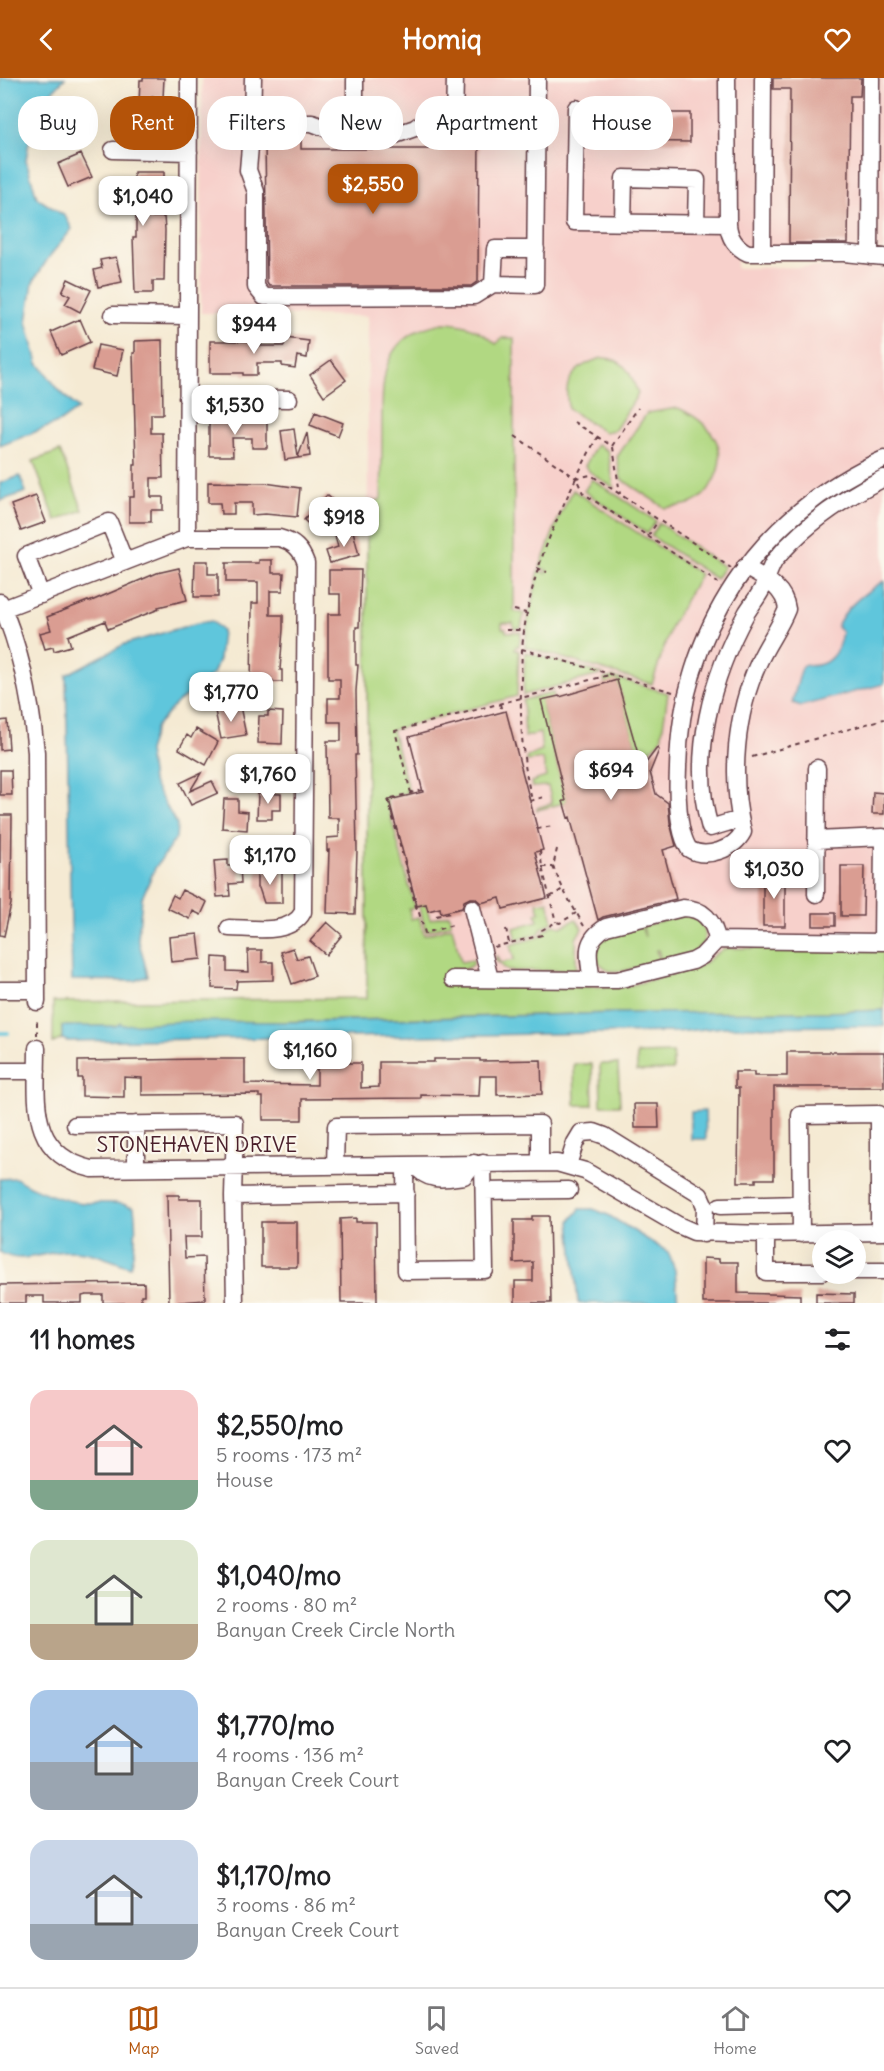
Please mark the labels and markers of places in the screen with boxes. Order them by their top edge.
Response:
pin: $2,550 [324,164,422,215]
pin: $1,040 [94,176,192,227]
pin: $944 [218,304,290,355]
pin: $1,530 [186,385,284,436]
pin: $918 [308,497,380,548]
pin: $1,770 [182,672,280,723]
pin: $694 [575,750,647,801]
pin: $1,760 [219,754,317,805]
pin: $1,170 [221,835,319,886]
pin: $1,030 [725,849,823,900]
pin: $1,160 [261,1030,359,1081]

